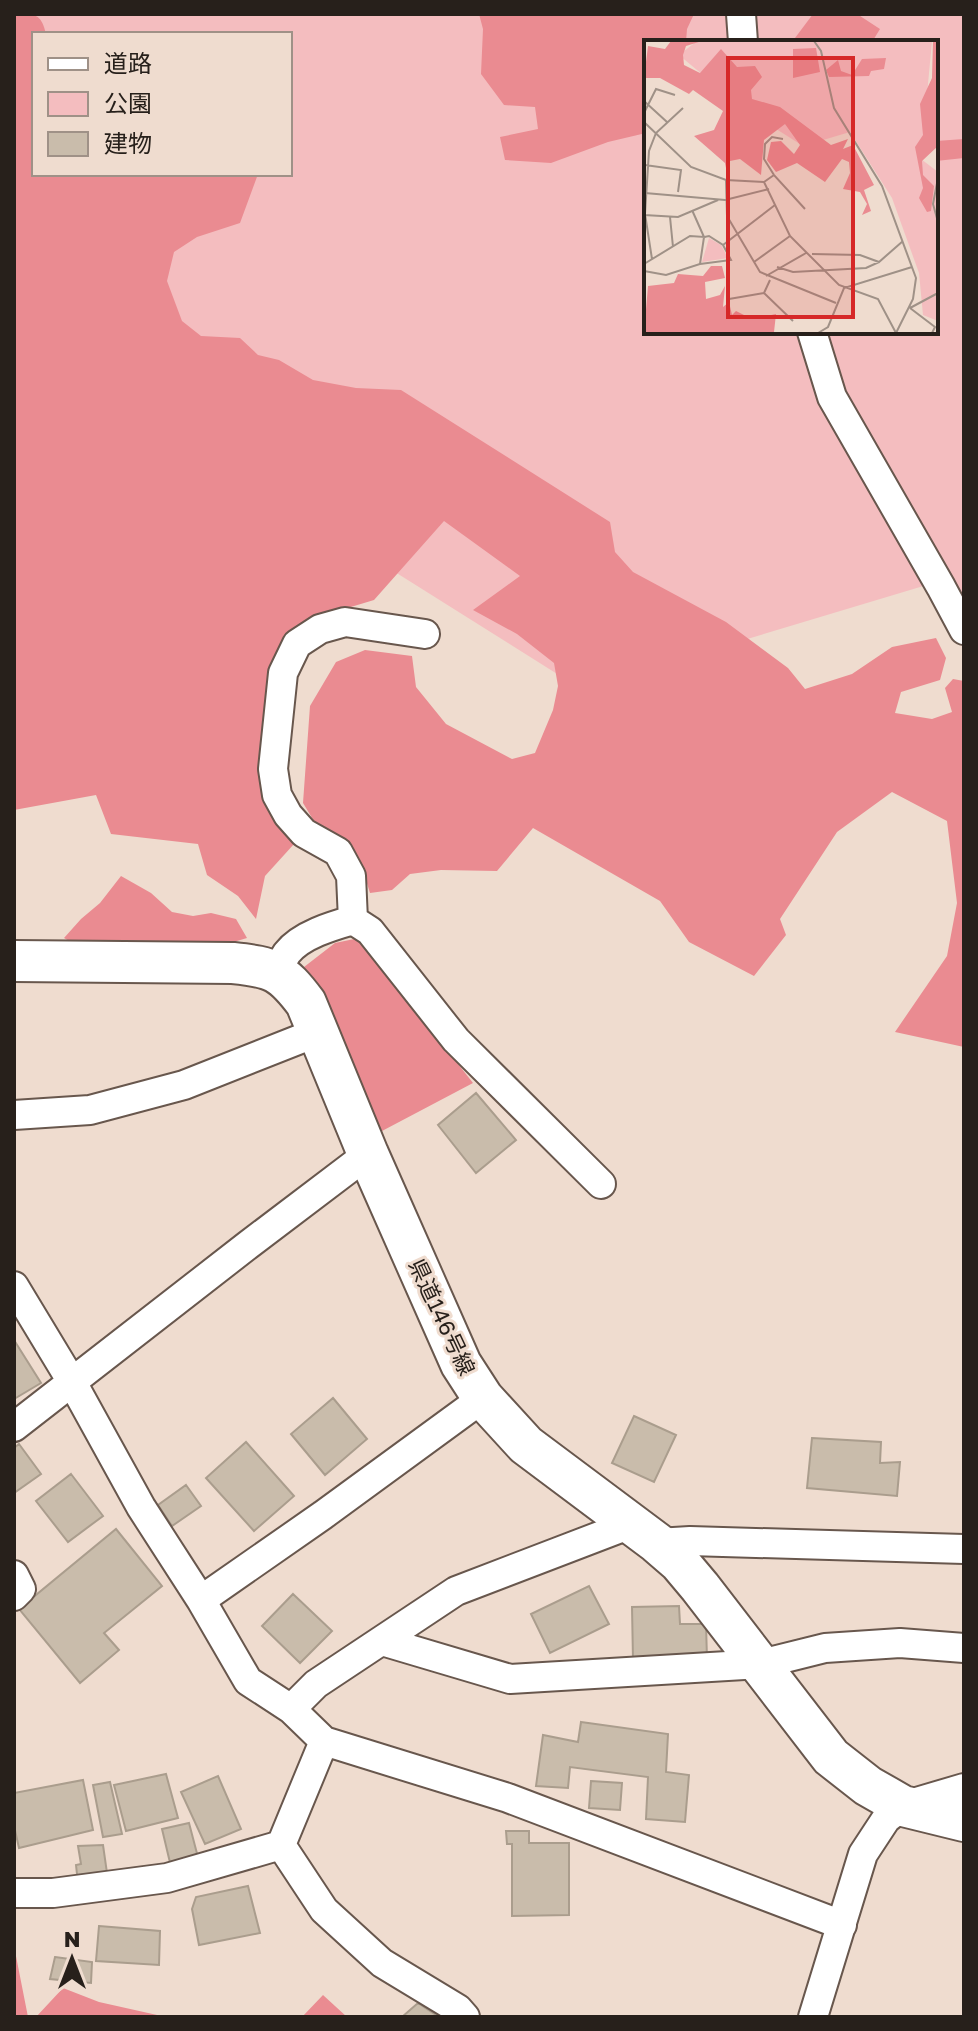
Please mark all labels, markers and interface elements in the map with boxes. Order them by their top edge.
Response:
legend [32,32,292,176]
inset map [644,40,938,334]
text: 道路 [104,48,152,77]
text: 公園 [104,88,152,117]
text: 建物 [104,128,152,157]
street label: 県道146号線 [404,1254,481,1379]
north arrow [32,1919,112,1999]
text: N [64,1925,80,1952]

